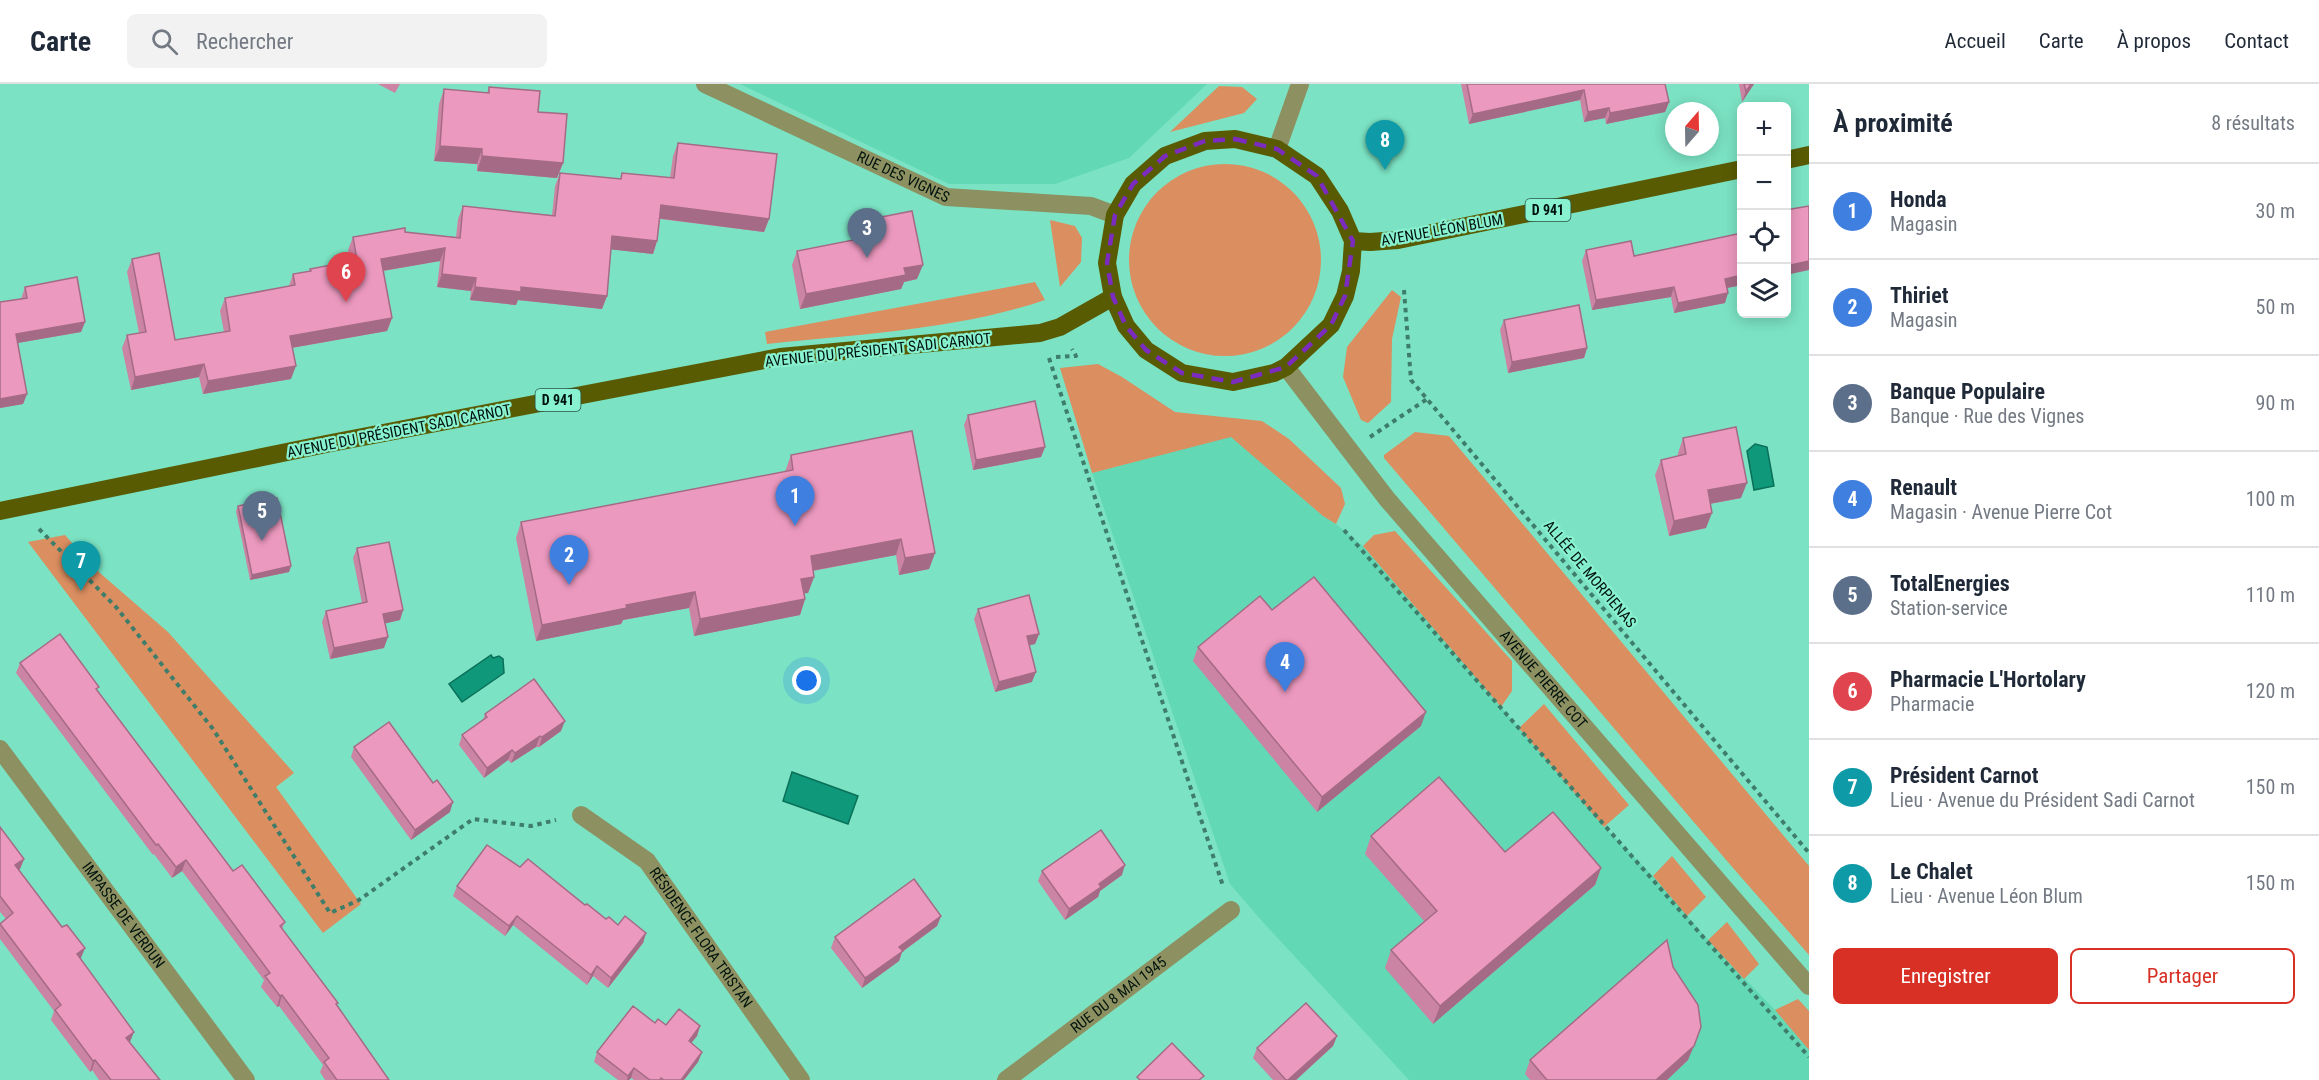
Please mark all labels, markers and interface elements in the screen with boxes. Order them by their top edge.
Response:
search box [127,14,547,68]
text: Carte [30,25,91,58]
icon: search [148,25,181,58]
text: Rechercher [196,29,293,54]
text: Accueil [1945,29,2006,53]
text: Carte [2039,29,2084,53]
text: À propos [2117,29,2191,53]
text: Contact [2224,29,2289,53]
north arrow [1665,102,1719,156]
map controls [1737,102,1791,318]
button: + [1737,102,1791,156]
text: À proximité [1833,108,1953,138]
text: 8 résultats [2211,111,2295,135]
pin: 8 [1366,120,1404,170]
street label: RUE DES VIGNES [854,148,953,206]
button: − [1737,156,1791,210]
text: Honda [1890,187,1947,212]
road number: D 941 [1526,199,1570,221]
text: 1 [1847,199,1858,223]
text: 30 m [2256,199,2295,223]
pin: 3 [848,208,886,258]
street label: AVENUE LÉON BLUM [1380,210,1504,250]
button: locate [1737,210,1791,264]
text: Magasin [1890,212,1958,236]
pin: 6 [326,252,366,302]
button: layers [1737,264,1791,318]
text: Thiriet [1890,283,1948,308]
text: 2 [1847,295,1858,319]
text: 50 m [2256,295,2295,319]
text: Magasin [1890,308,1958,332]
street label: AVENUE DU PRÉSIDENT SADI CARNOT [764,329,992,371]
text: Banque Populaire [1890,379,2045,404]
road number: D 941 [536,389,580,411]
text: 3 [1847,391,1858,415]
text: 90 m [2256,391,2295,415]
street label: AVENUE DU PRÉSIDENT SADI CARNOT [286,400,513,462]
text: Banque · Rue des Vignes [1890,404,2084,428]
text: Renault [1890,475,1957,500]
pin: 1 [776,476,814,526]
text: 4 [1847,487,1858,511]
text: 100 m [2246,487,2295,511]
pin: 5 [242,492,282,541]
text: Magasin · Avenue Pierre Cot [1890,500,2112,524]
street label: ALLÉE DE MORPIENAS [1540,517,1640,631]
pin: 2 [550,536,588,585]
pin: 7 [62,542,100,591]
text: TotalEnergies [1890,571,2010,596]
text: 5 [1847,583,1858,607]
text: 110 m [2246,583,2295,607]
text: Station-service [1890,596,2008,620]
street label: AVENUE PIERRE COT [1496,627,1591,732]
pin: 4 [1266,642,1304,692]
your location [792,666,821,695]
text: Pharmacie L'Hortolary [1890,667,2086,692]
text: 6 [1847,679,1858,703]
text: 120 m [2246,679,2295,703]
text: Pharmacie [1890,692,1974,716]
text: Président Carnot [1890,763,2038,788]
text: 7 [1847,775,1858,799]
text: 150 m [2246,775,2295,799]
text: Lieu · Avenue du Président Sadi Carnot [1890,788,2195,812]
street label: IMPASSE DE VERDUN [78,859,169,972]
text: Le Chalet [1890,859,1973,884]
street label: RÉSIDENCE FLORA TRISTAN [645,864,756,1011]
text: 8 [1847,871,1858,895]
text: 150 m [2246,871,2295,895]
text: Lieu · Avenue Léon Blum [1890,884,2083,908]
button: Enregistrer [1833,948,2058,1004]
button: Partager [2070,948,2295,1004]
street label: RUE DU 8 MAI 1945 [1067,953,1170,1037]

